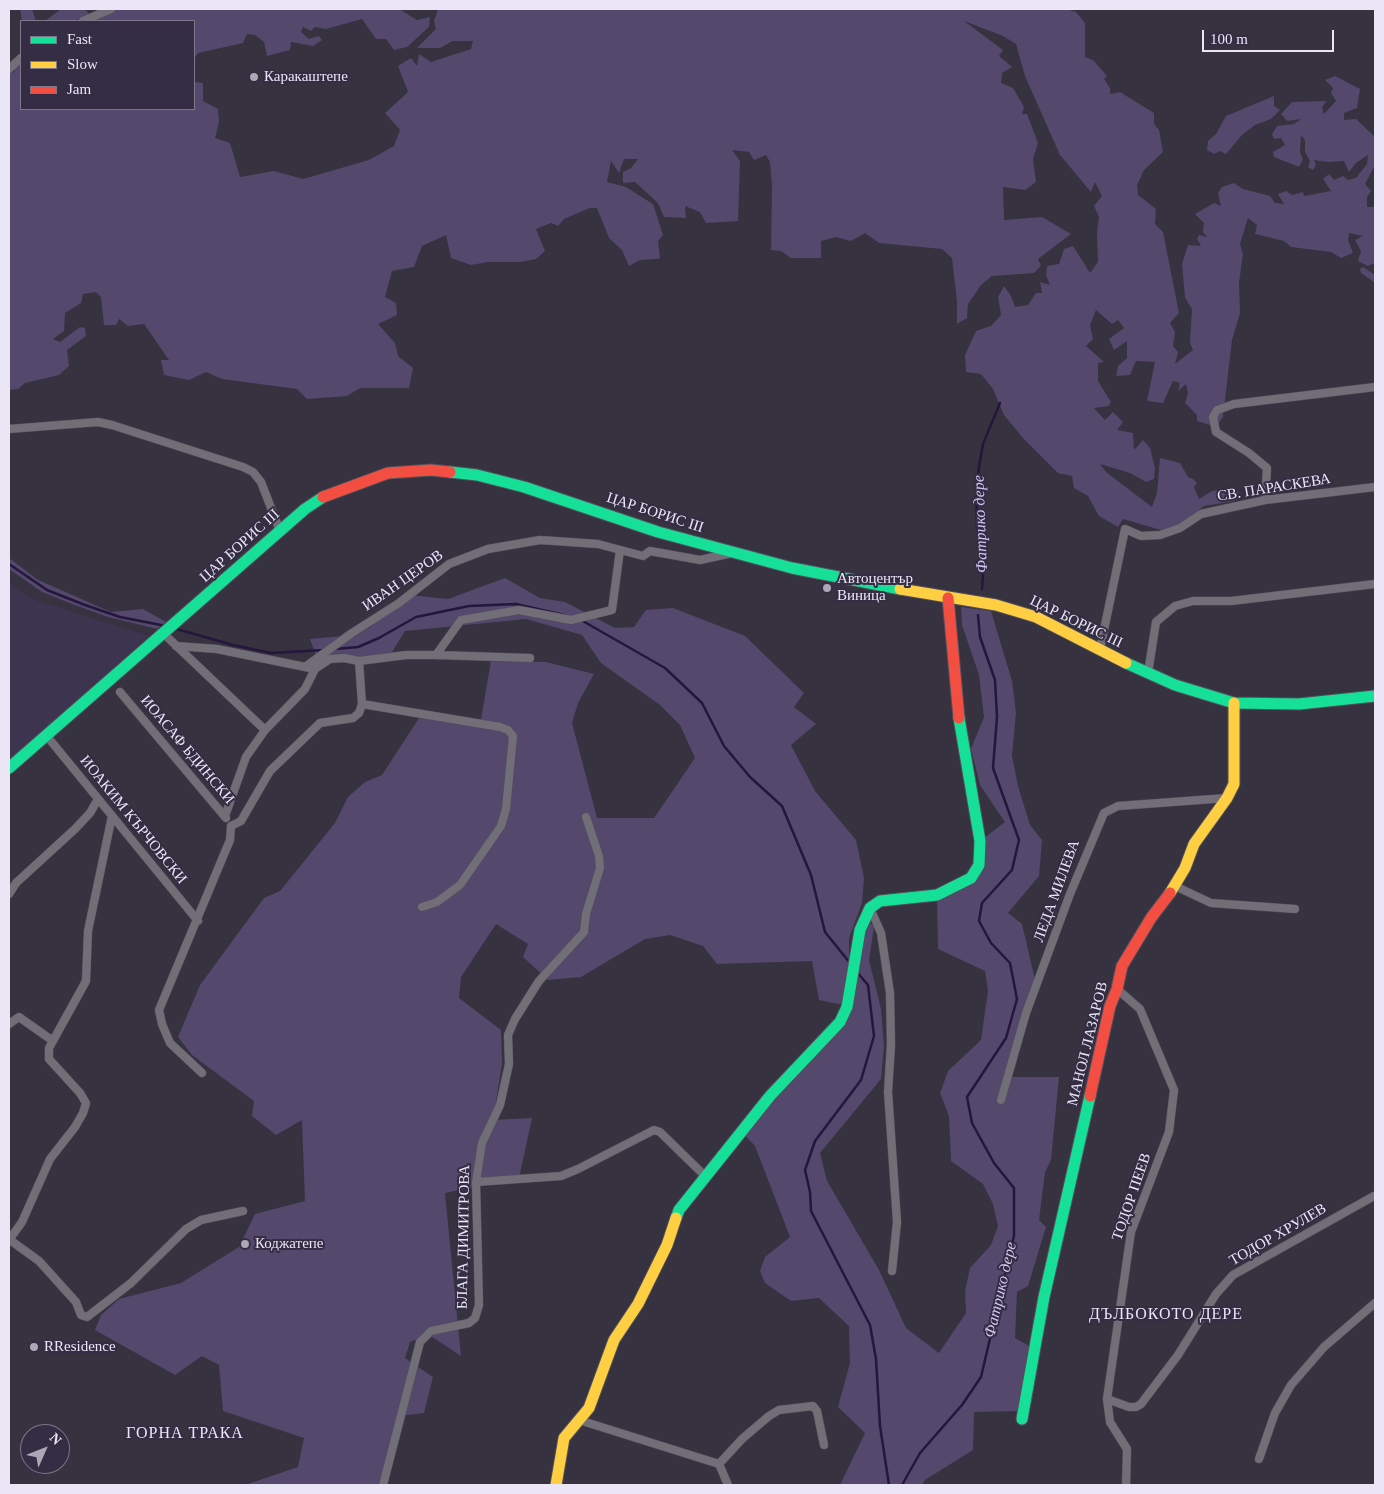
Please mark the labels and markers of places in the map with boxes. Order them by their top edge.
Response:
place label: Каракаштепе [264,68,348,86]
marker: Каракаштепе [248,71,260,83]
place label: Автоцентър Виница [837,570,913,605]
marker: Автоцентър Виница [821,582,833,594]
place label: Коджатепе [255,1235,323,1253]
marker: Коджатепе [239,1238,251,1250]
place label: RResidence [44,1338,116,1356]
marker: RResidence [28,1341,40,1353]

